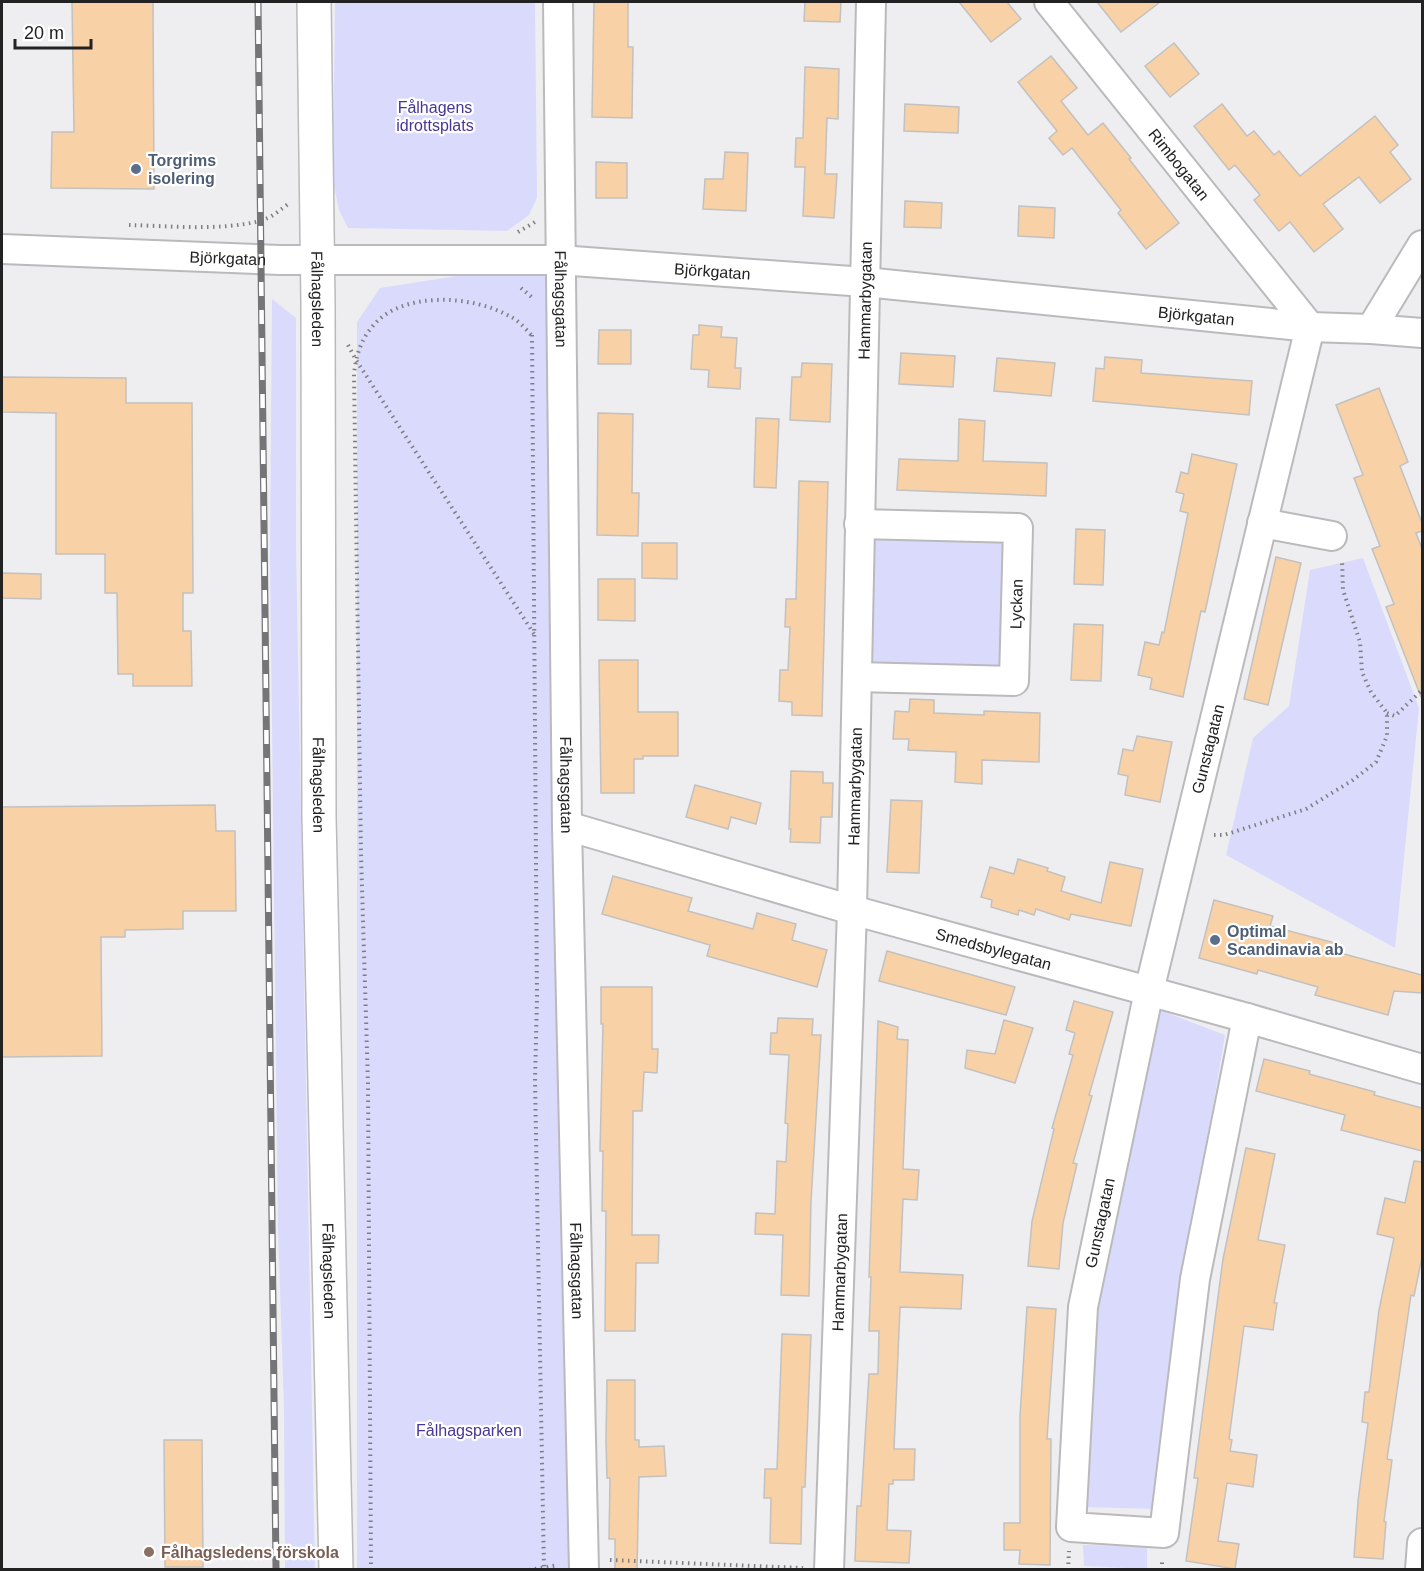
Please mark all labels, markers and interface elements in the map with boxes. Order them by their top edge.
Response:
scale bar [15,12,92,50]
text: 20 m [24,23,64,43]
park label: Fålhagens idrottsplats [396,99,474,134]
street label: Rimbogatan [1146,125,1213,203]
place label: Torgrims isolering [148,152,216,187]
marker: Torgrims isolering [129,162,143,176]
street label: Hammarbygatan [855,241,874,360]
street label: Björkgatan [189,248,266,268]
street label: Fålhagsgatan [552,250,570,348]
street label: Fålhagsleden [309,251,327,347]
street label: Björkgatan [674,260,751,282]
street label: Björkgatan [1157,303,1235,328]
street label: Lyckan [1007,579,1025,629]
street label: Gunstagatan [1189,702,1227,796]
street label: Hammarbygatan [845,727,864,846]
street label: Fålhagsgatan [558,736,576,834]
street label: Fålhagsleden [310,737,328,833]
place label: Optimal Scandinavia ab [1227,923,1344,958]
street label: Smedsbylegatan [934,925,1053,973]
marker: Optimal Scandinavia ab [1208,933,1222,947]
street label: Gunstagatan [1082,1176,1118,1270]
street label: Hammarbygatan [829,1213,850,1332]
street label: Fålhagsgatan [568,1222,587,1320]
street label: Fålhagsleden [320,1223,339,1319]
park label: Fålhagsparken [416,1422,522,1439]
place label: Fålhagsledens förskola [161,1544,339,1561]
marker: Fålhagsledens förskola [142,1545,156,1559]

